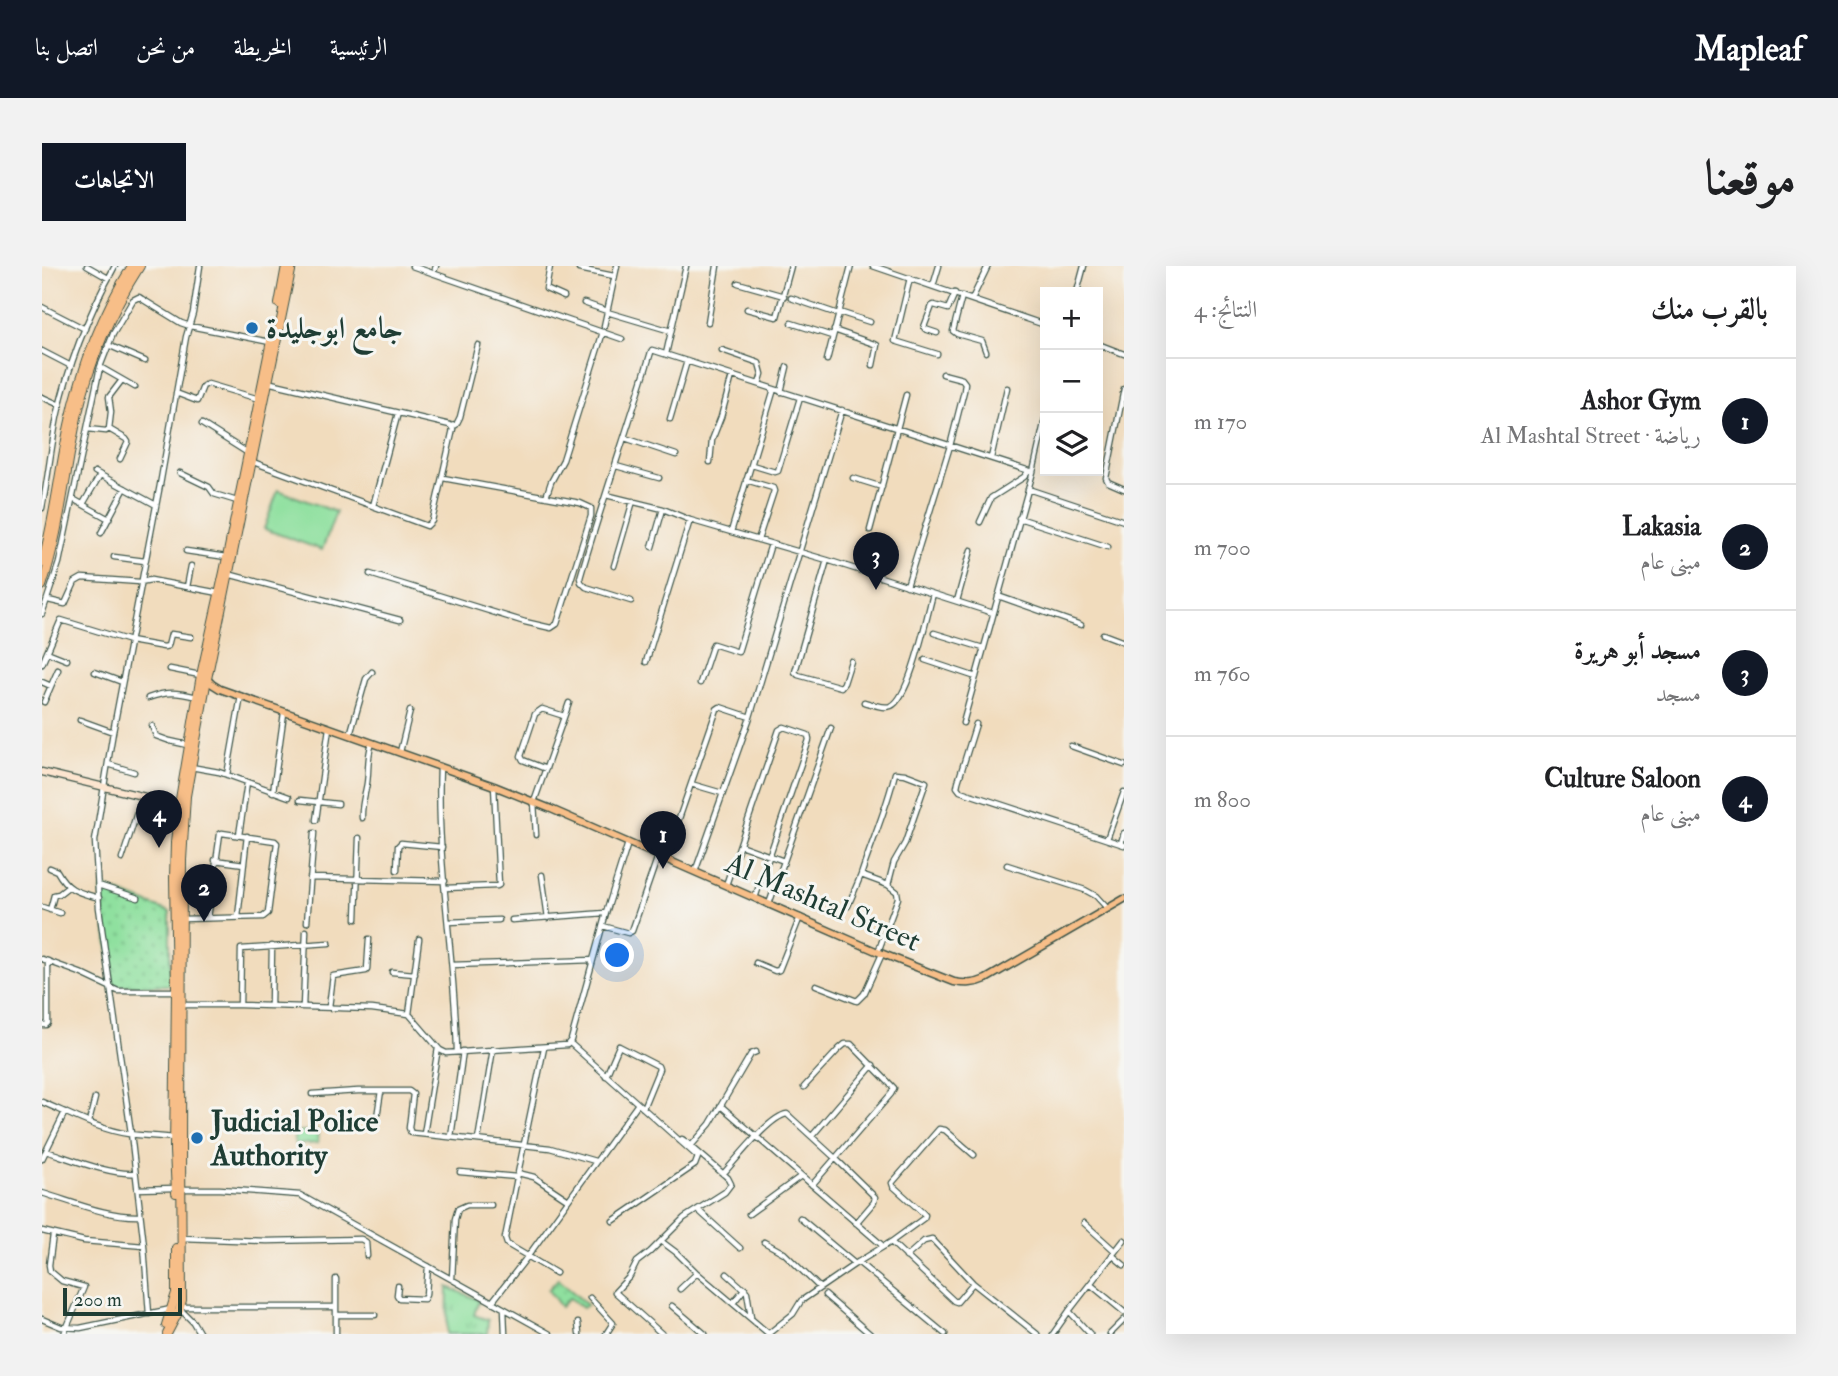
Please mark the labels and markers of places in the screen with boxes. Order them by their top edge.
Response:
place label: جامع ابوجليدة [266,310,403,355]
marker: جامع ابوجليدة [244,320,260,336]
pin: 3 [853,532,899,590]
pin: 4 [136,790,182,848]
pin: 1 [640,811,686,869]
pin: 2 [181,864,227,922]
place label: Judicial Police Authority [209,1103,379,1174]
marker: Judicial Police Authority [189,1130,205,1146]

